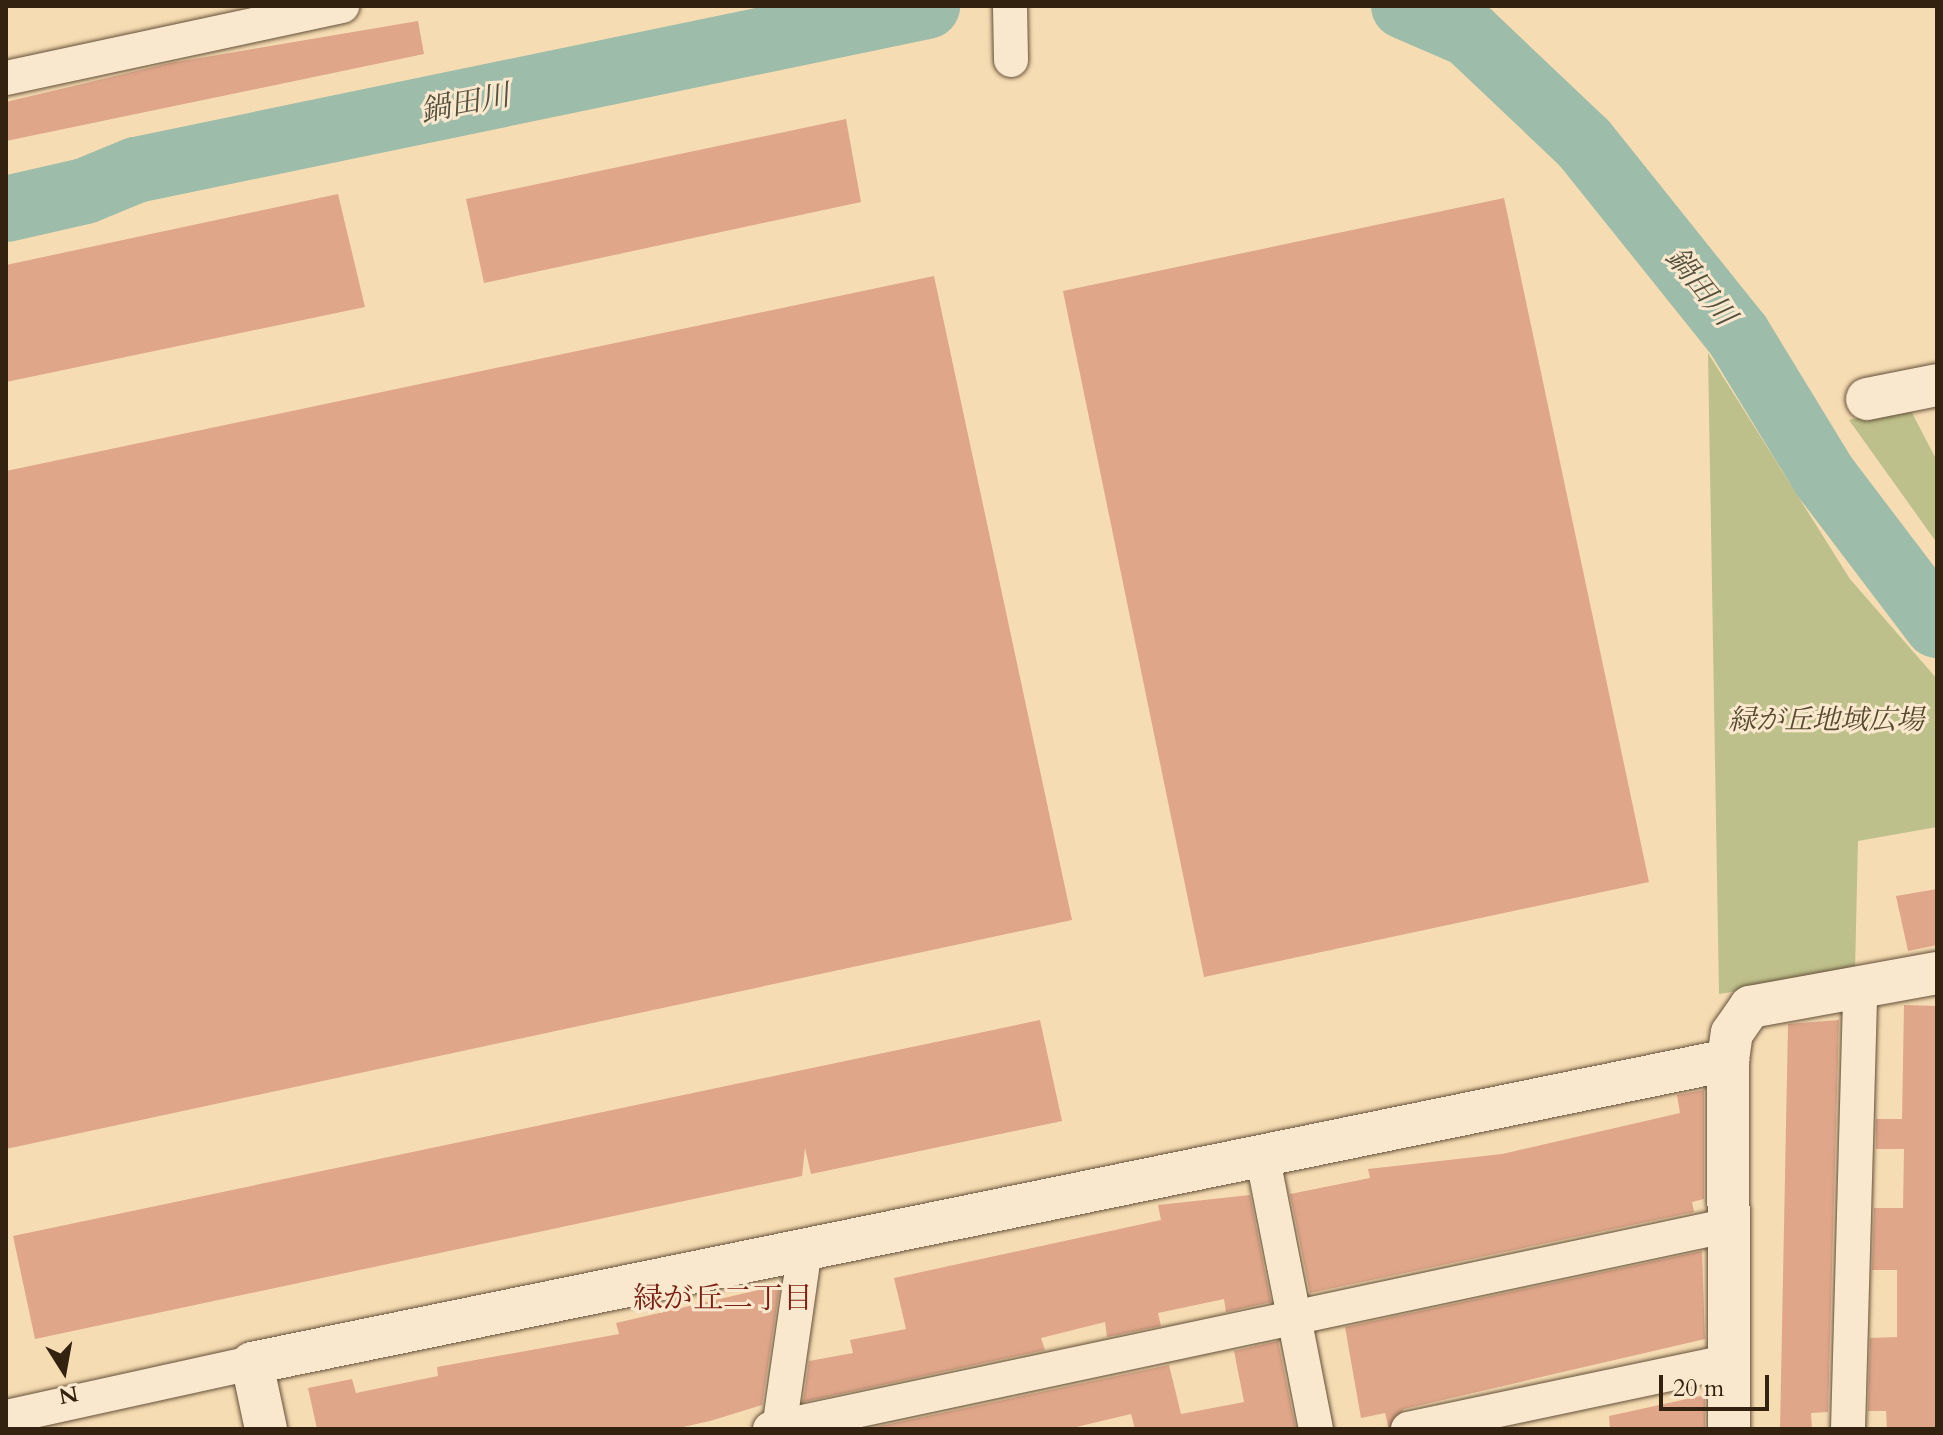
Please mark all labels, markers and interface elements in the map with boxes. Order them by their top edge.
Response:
water label: 鍋田川 [417,78,513,130]
water label: 鍋田川 [1658,241,1742,333]
park label: 緑が丘地域広場 [1728,703,1924,737]
district label: 緑が丘二丁目 [633,1281,813,1317]
north arrow [24,1331,104,1411]
scale bar [1663,1359,1773,1409]
text: 20 m [1673,1372,1724,1405]
text: N [56,1378,81,1411]

